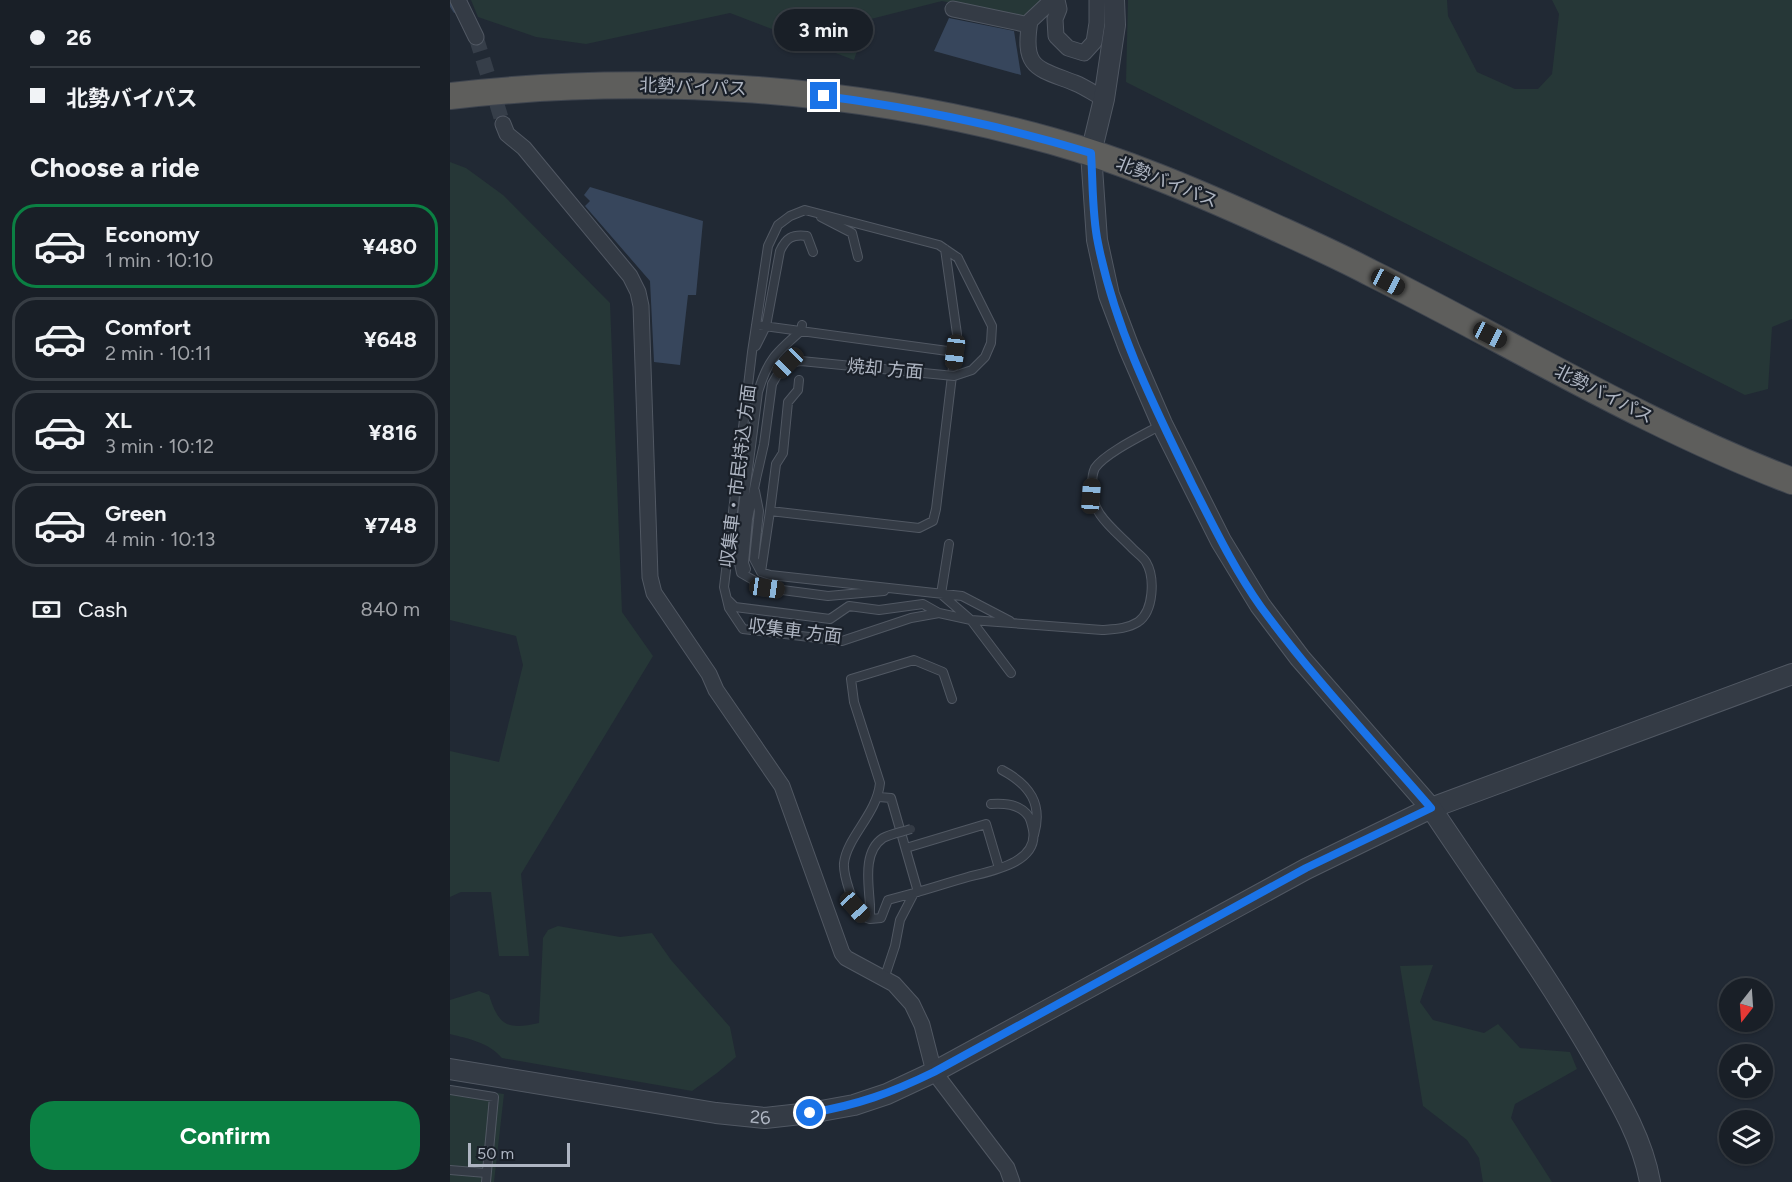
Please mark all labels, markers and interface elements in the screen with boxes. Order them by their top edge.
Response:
callout: 3 min [774,9,874,51]
text: 3 min [799,18,848,42]
text: 26 [66,24,92,51]
street label: 北勢バイパス [639,74,747,100]
route end [810,82,837,109]
text: 北勢バイパス [66,85,198,112]
text: Choose a ride [30,151,199,184]
street label: 北勢バイパス [1113,152,1221,212]
icon: car [33,219,87,273]
text: Economy [105,221,200,248]
text: ¥480 [362,233,417,260]
text: 1 min · 10:10 [105,248,213,272]
car [1368,266,1408,298]
icon: car [33,312,87,366]
text: Comfort [105,314,191,341]
car [1470,319,1510,351]
text: ¥648 [364,326,417,353]
car [944,333,966,371]
text: 2 min · 10:11 [105,341,212,365]
car [769,344,807,382]
street label: 焼却 方面 [846,355,924,383]
street label: 北勢バイパス [1551,360,1657,428]
street label: 収集車・市民持込 方面 [716,383,760,569]
icon: car [33,405,87,459]
text: XL [105,407,132,434]
text: ¥816 [368,419,417,446]
text: 3 min · 10:12 [105,434,214,458]
car [1081,477,1101,515]
icon: car [33,498,87,552]
text: Green [105,500,167,527]
text: ¥748 [364,512,417,539]
text: 4 min · 10:13 [105,527,215,551]
car [748,577,786,599]
icon: cash [30,593,63,626]
text: Cash [78,596,128,623]
text: 840 m [361,597,420,621]
street label: 収集車 方面 [747,614,843,648]
car [836,888,874,926]
north arrow [1719,978,1773,1032]
map controls [1719,978,1773,1164]
button: locate [1719,1044,1773,1098]
route start [796,1099,823,1126]
button: Confirm [30,1101,420,1170]
street label: 26 [749,1106,771,1129]
button: layers [1719,1110,1773,1164]
scale bar [468,1140,570,1168]
text: 50 m [477,1144,514,1163]

